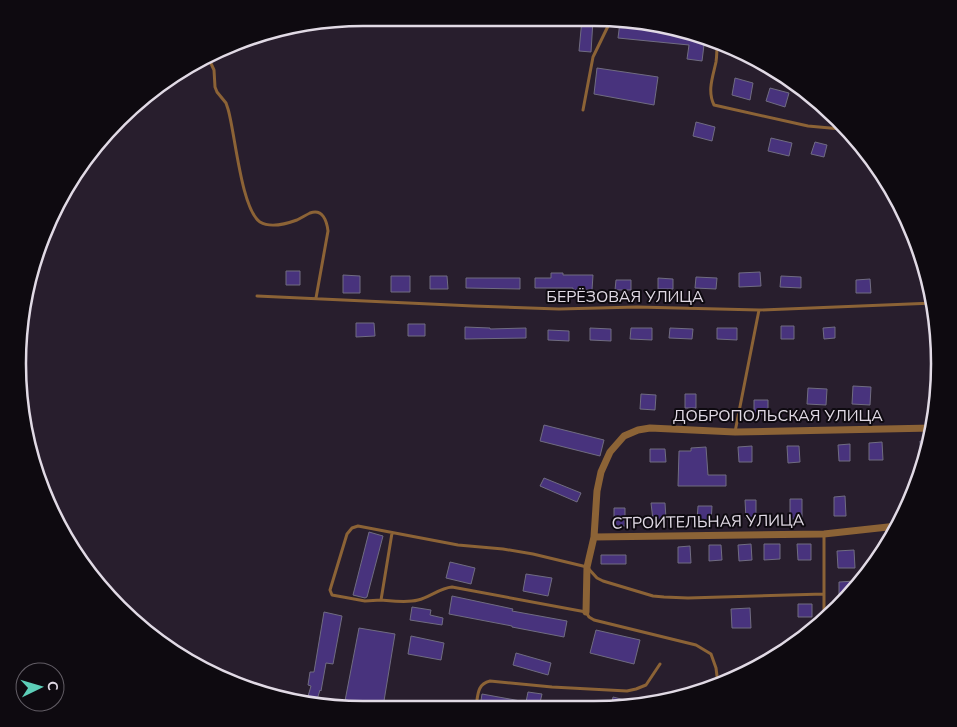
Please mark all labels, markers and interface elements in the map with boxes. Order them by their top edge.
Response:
street label: БЕРЁЗОВАЯ УЛИЦА [546,286,704,308]
street label: ДОБРОПОЛЬСКАЯ УЛИЦА [673,405,883,427]
street label: СТРОИТЕЛЬНАЯ УЛИЦА [611,509,805,535]
north arrow [15,662,65,712]
text: С [43,680,62,692]

